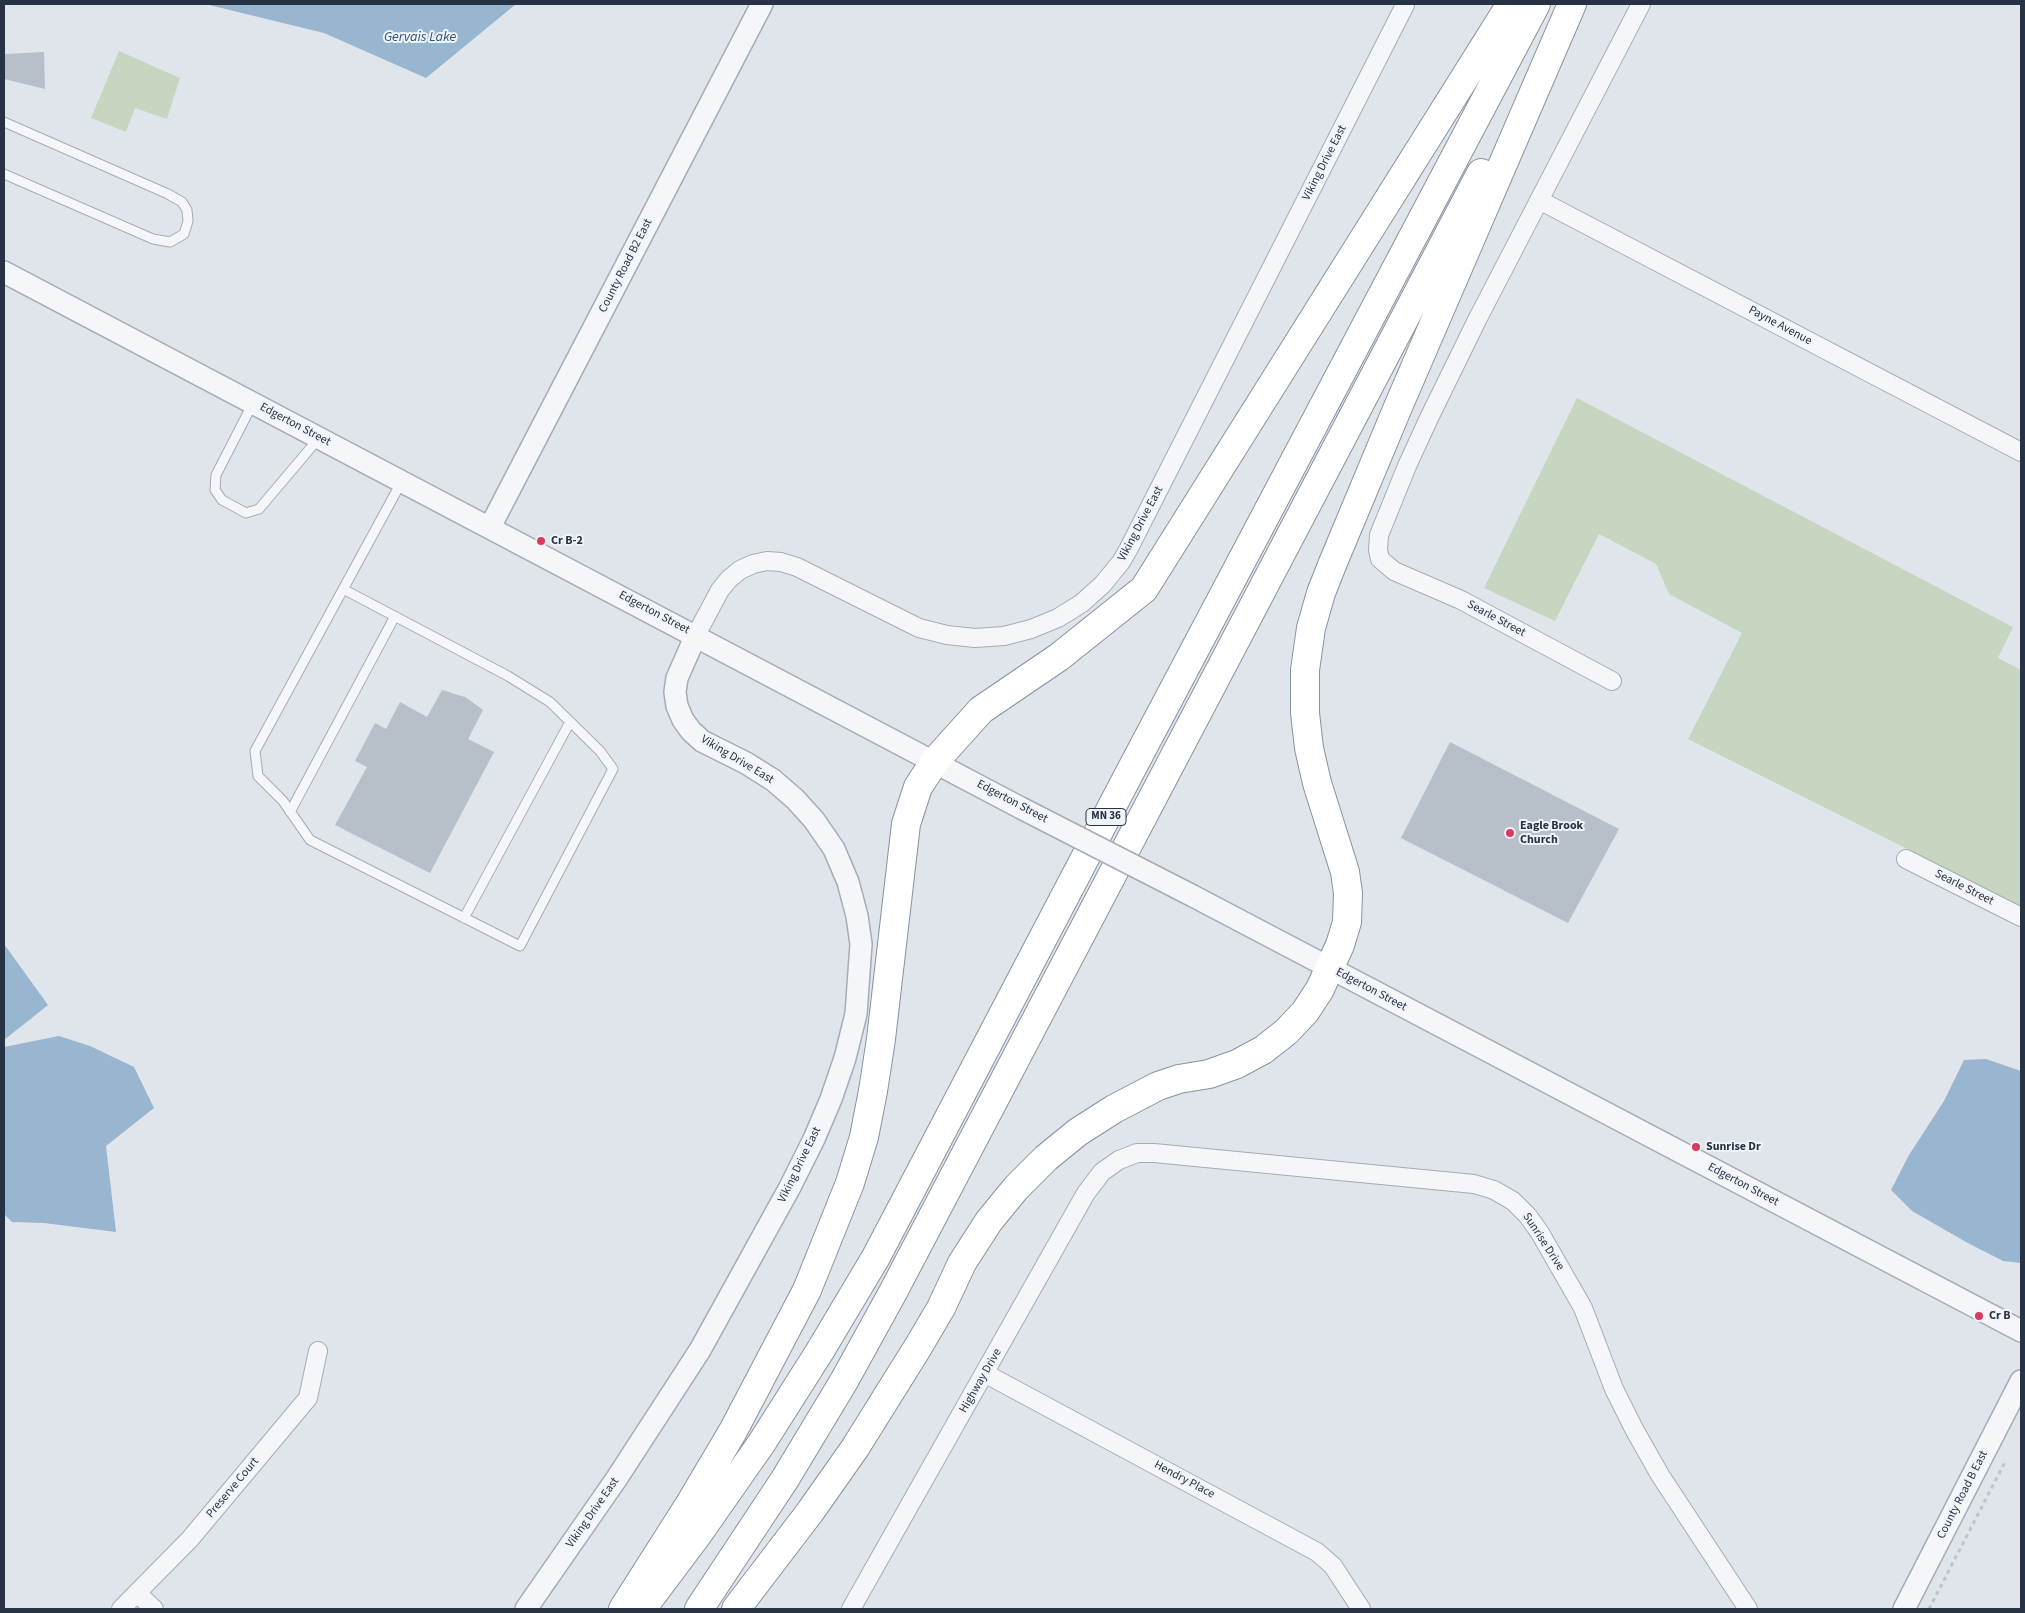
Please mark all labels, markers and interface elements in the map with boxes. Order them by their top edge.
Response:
water label: Gervais Lake [384,30,456,46]
street label: Viking Drive East [1300,123,1350,203]
street label: County Road B2 East [596,217,656,315]
street label: Payne Avenue [1746,303,1814,349]
street label: Edgerton Street [257,400,333,450]
street label: Viking Drive East [1115,484,1167,564]
place label: Cr B-2 [551,534,583,548]
marker: Cr B-2 [535,535,547,547]
street label: Edgerton Street [616,588,692,638]
street label: Searle Street [1464,598,1528,640]
street label: Viking Drive East [698,733,776,787]
street label: Edgerton Street [974,777,1050,827]
road number: MN 36 [1086,809,1126,826]
place label: Eagle Brook Church [1520,819,1583,847]
marker: Eagle Brook Church [1504,827,1516,839]
street label: Searle Street [1932,867,1996,909]
street label: Edgerton Street [1333,965,1409,1015]
street label: Viking Drive East [775,1125,825,1205]
place label: Sunrise Dr [1706,1140,1761,1154]
marker: Sunrise Dr [1690,1141,1702,1153]
street label: Edgerton Street [1705,1160,1781,1210]
street label: Sunrise Drive [1519,1210,1567,1274]
place label: Cr B [1989,1309,2010,1323]
marker: Cr B [1973,1310,1985,1322]
street label: Highway Drive [957,1346,1005,1416]
street label: County Road B East [1934,1448,1992,1542]
street label: Preserve Court [204,1455,262,1521]
street label: Hendry Place [1151,1458,1217,1502]
street label: Viking Drive East [563,1475,623,1551]

